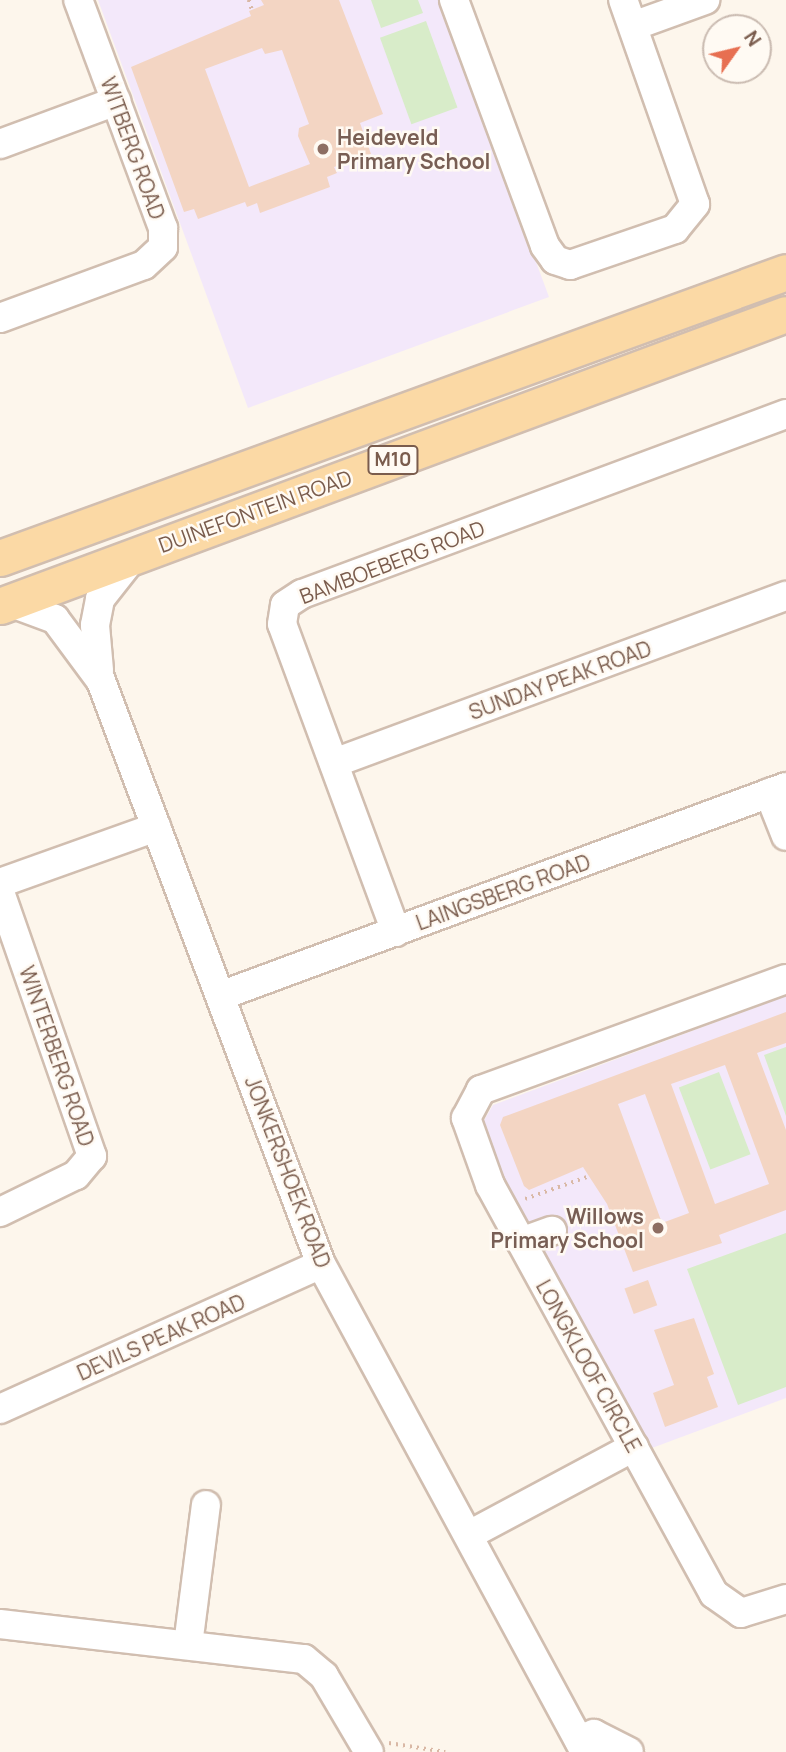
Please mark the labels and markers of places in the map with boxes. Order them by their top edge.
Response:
place label: Heideveld Primary School [337,124,491,174]
marker: Heideveld Primary School [315,141,331,157]
place label: Willows Primary School [490,1203,644,1253]
marker: Willows Primary School [650,1220,666,1236]

